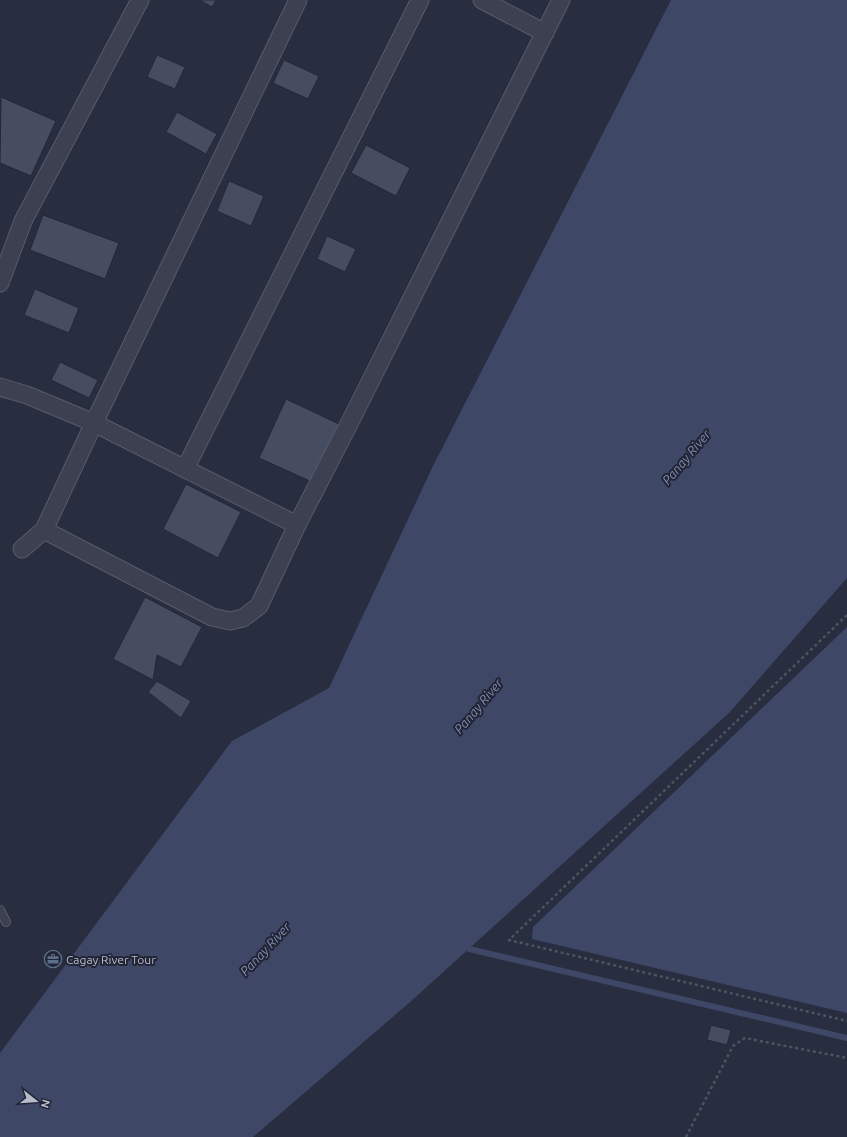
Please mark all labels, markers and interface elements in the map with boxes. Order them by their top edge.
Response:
water label: Panay River [659,426,714,487]
water label: Panay River [451,675,506,736]
water label: Panay River [237,919,294,978]
office icon: Cagay River Tour [43,949,63,969]
place label: Cagay River Tour [66,953,156,966]
north arrow [16,1081,56,1121]
text: N [39,1098,53,1110]

